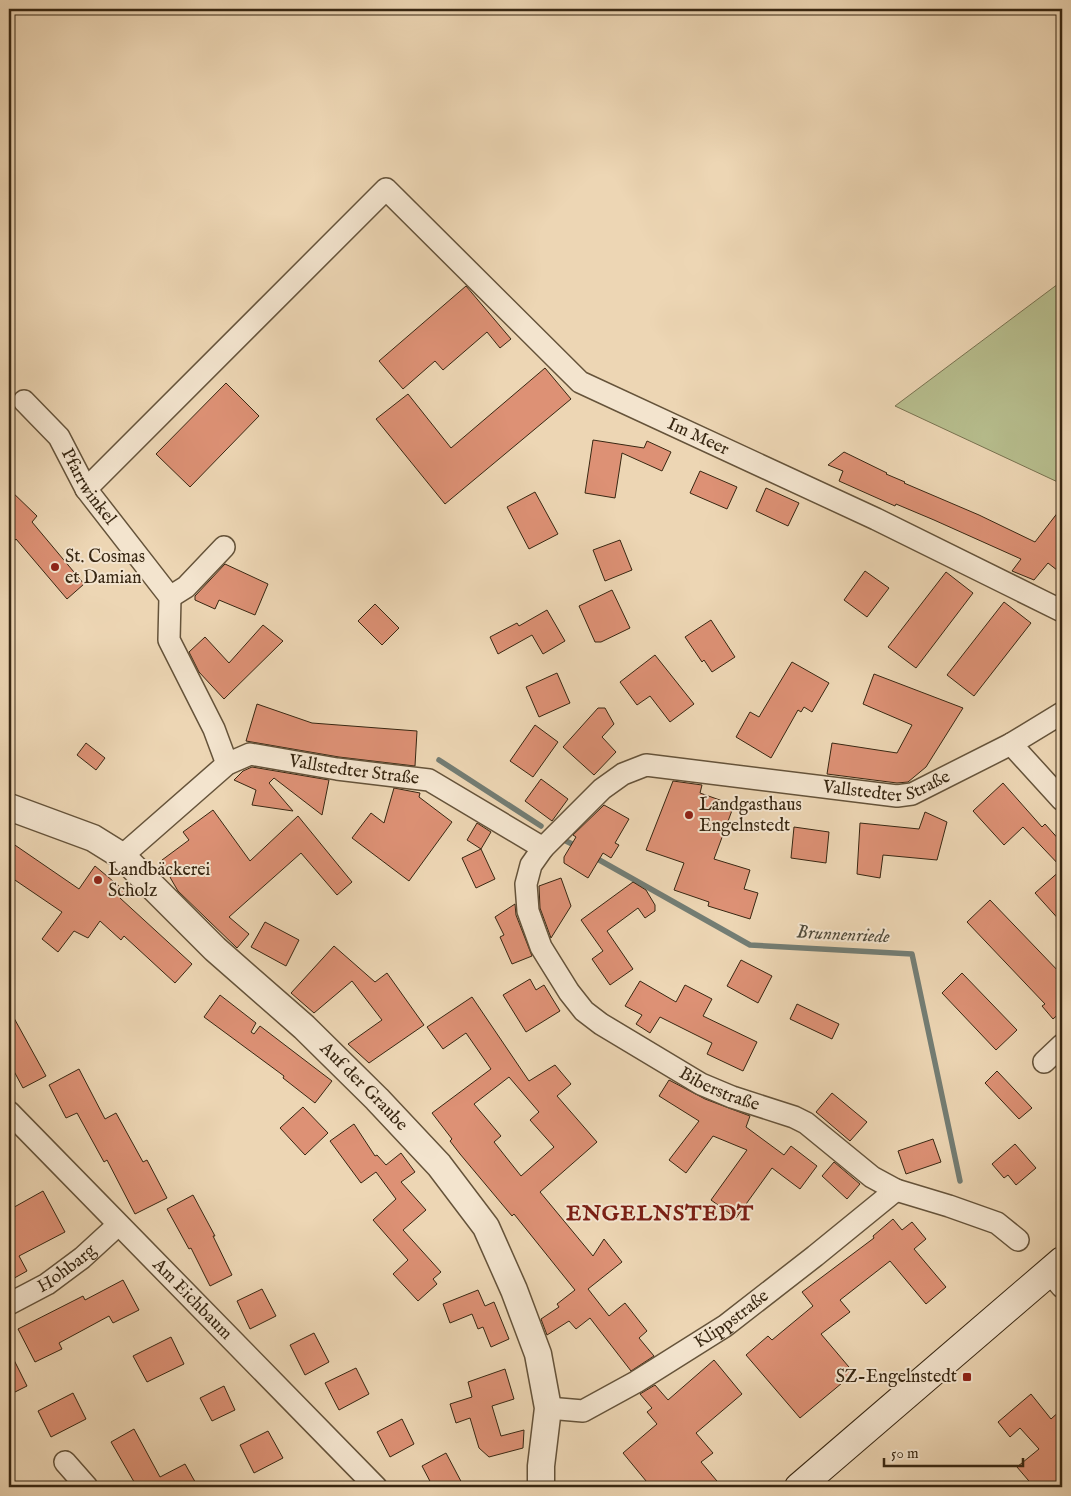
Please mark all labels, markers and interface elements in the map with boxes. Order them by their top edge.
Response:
street label: Im Meer [663,412,733,461]
street label: Pfarrwinkel [55,444,121,530]
place label: St. Cosmas et Damian [65,546,145,590]
marker: St. Cosmas et Damian [49,561,61,573]
street label: Vallstedter Straße [286,749,420,790]
street label: Vallstedter Straße [820,765,954,808]
place label: Landgasthaus Engelnstedt [699,794,802,838]
marker: Landgasthaus Engelnstedt [683,809,695,821]
place label: Landbäckerei Scholz [108,859,211,903]
marker: Landbäckerei Scholz [92,874,104,886]
water label: Brunnenriede [796,921,891,949]
street label: Auf der Graube [314,1037,413,1136]
street label: Biberstraße [675,1062,762,1117]
district label: ENGELNSTEDT [566,1200,754,1228]
street label: Hohbarg [34,1239,101,1298]
street label: Am Eichbaum [147,1253,237,1345]
street label: Klippstraße [690,1285,774,1354]
place label: SZ-Engelnstedt [836,1366,957,1389]
marker: SZ-Engelnstedt [961,1371,973,1383]
scale bar [884,1436,1022,1468]
text: 50 m [891,1444,919,1463]

